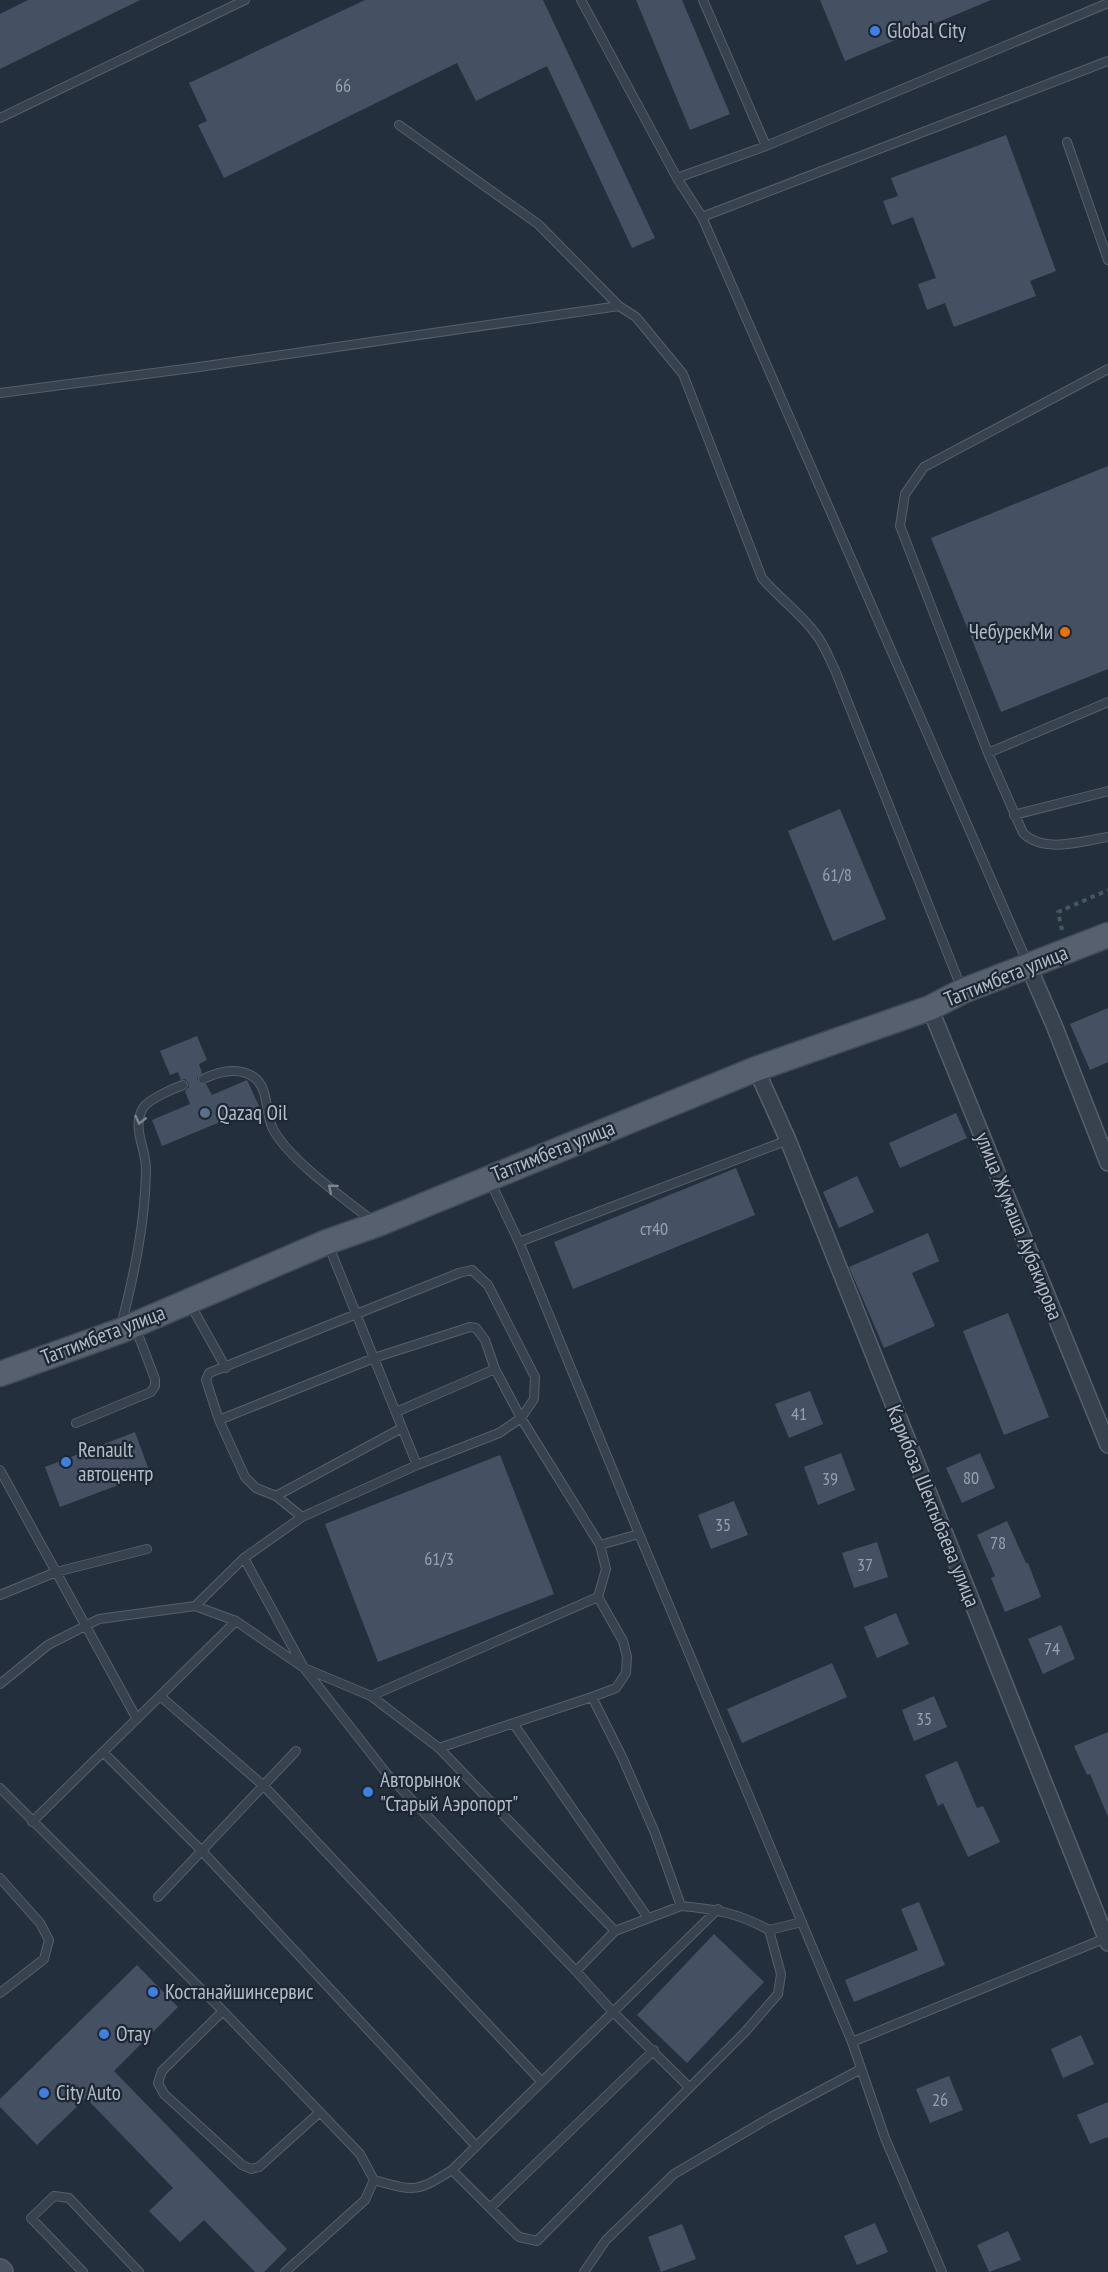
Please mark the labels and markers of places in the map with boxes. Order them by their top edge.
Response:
place label: Global City [887,17,966,44]
marker: Global City [868,24,882,38]
place label: ЧебурекМи [969,618,1053,645]
marker: ЧебурекМи [1058,625,1072,639]
place label: Qazaq Oil [217,1099,287,1126]
marker: Qazaq Oil [198,1106,212,1120]
place label: Renault автоцентр [78,1436,153,1487]
marker: Renault автоцентр [59,1455,73,1469]
place label: Авторынок "Старый Аэропорт" [380,1766,518,1817]
marker: Авторынок "Старый Аэропорт" [361,1785,375,1799]
place label: Костанайшинсервис [165,1978,314,2005]
marker: Костанайшинсервис [146,1985,160,1999]
place label: Отау [116,2020,151,2047]
marker: Отау [97,2027,111,2041]
place label: City Auto [56,2079,121,2106]
marker: City Auto [37,2086,51,2100]

